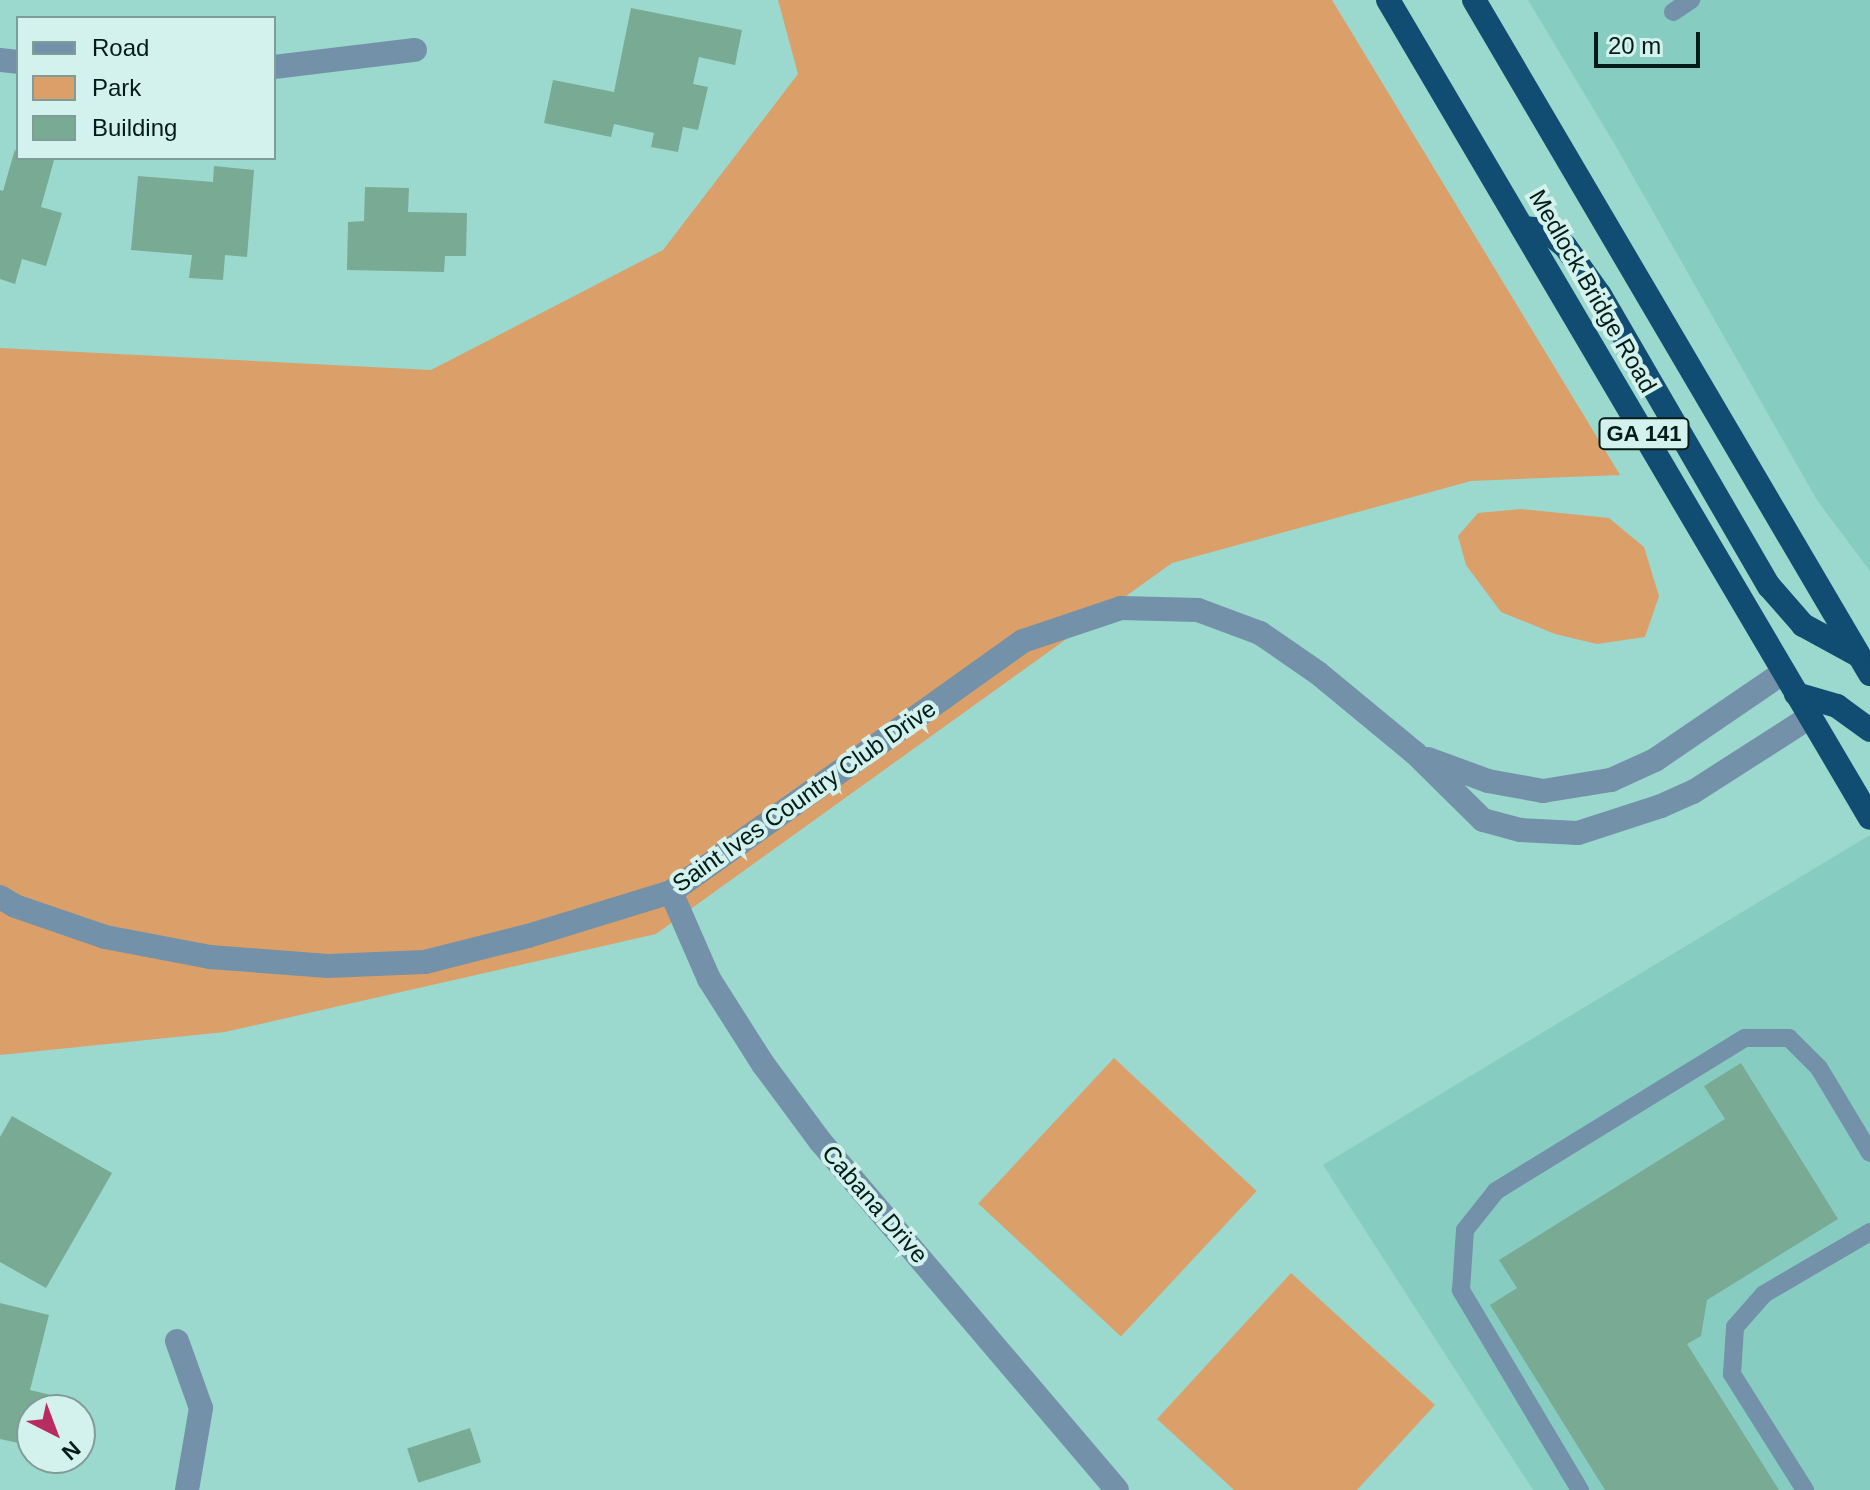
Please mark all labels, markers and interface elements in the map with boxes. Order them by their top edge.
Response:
legend [16,16,276,160]
scale bar [1598,16,1704,66]
text: 20 m [1608,32,1661,59]
text: Road [92,34,149,61]
text: Park [92,74,141,101]
text: Building [92,114,177,141]
street label: Medlock Bridge Road [1523,184,1663,398]
road number: GA 141 [1598,416,1690,452]
street label: Saint Ives Country Club Drive [667,694,941,898]
street label: Cabana Drive [816,1139,934,1269]
north arrow [16,1394,96,1474]
text: N [57,1436,85,1465]

